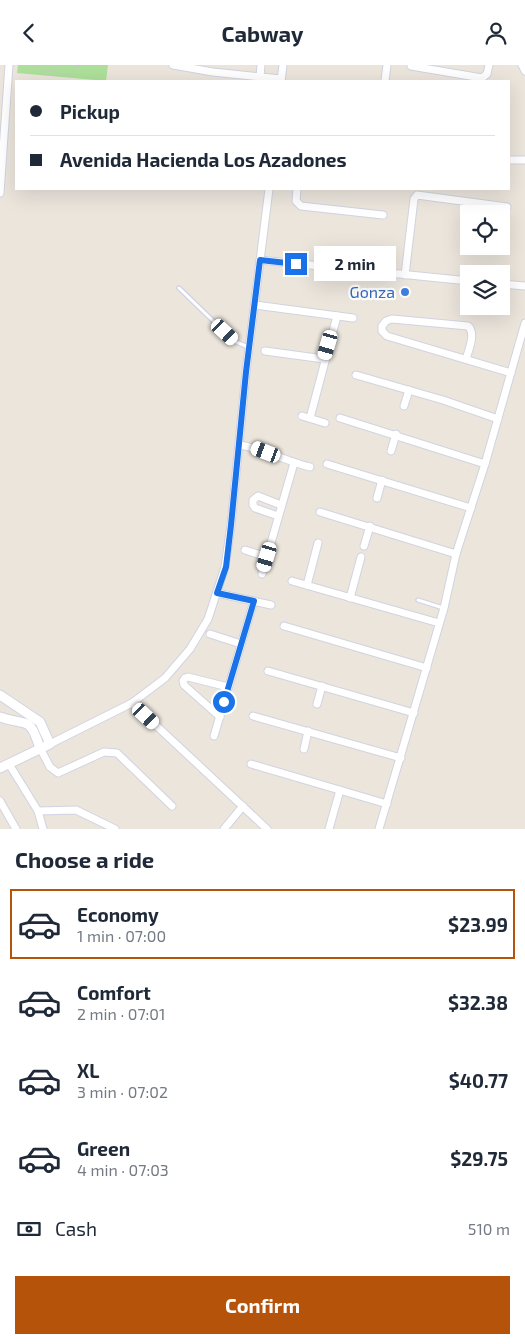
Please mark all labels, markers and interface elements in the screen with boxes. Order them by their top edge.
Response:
icon: back [15,19,43,47]
icon: person [482,19,510,47]
text: Cabway [222,20,303,46]
text: Pickup [60,100,120,123]
text: Avenida Hacienda Los Azadones [60,148,347,171]
map controls [460,205,510,315]
button: locate [460,205,510,255]
callout: 2 min [314,247,396,281]
route end [285,253,307,275]
text: 2 min [335,254,375,273]
button: layers [460,265,510,315]
place label: Gonza [350,282,395,301]
marker: Gonza [399,286,411,298]
car [208,316,241,348]
car [316,329,339,361]
car [249,440,282,464]
car [255,540,278,574]
route start [213,691,235,713]
car [129,700,162,732]
text: Choose a ride [15,846,154,872]
icon: car [17,902,62,947]
text: Economy [77,903,159,926]
text: $23.99 [448,913,508,936]
text: 1 min · 07:00 [77,926,166,945]
icon: car [17,980,62,1025]
text: Comfort [77,981,151,1004]
text: $32.38 [448,991,508,1014]
text: 2 min · 07:01 [77,1004,165,1023]
icon: car [17,1058,62,1103]
text: XL [77,1059,99,1082]
text: $40.77 [449,1069,508,1092]
text: 3 min · 07:02 [77,1082,168,1101]
icon: car [17,1136,62,1181]
text: Green [77,1137,130,1160]
text: $29.75 [450,1147,508,1170]
text: 4 min · 07:03 [77,1160,169,1179]
icon: cash [15,1215,43,1243]
text: Cash [55,1217,97,1240]
text: 510 m [468,1219,510,1238]
button: Confirm [15,1276,510,1334]

